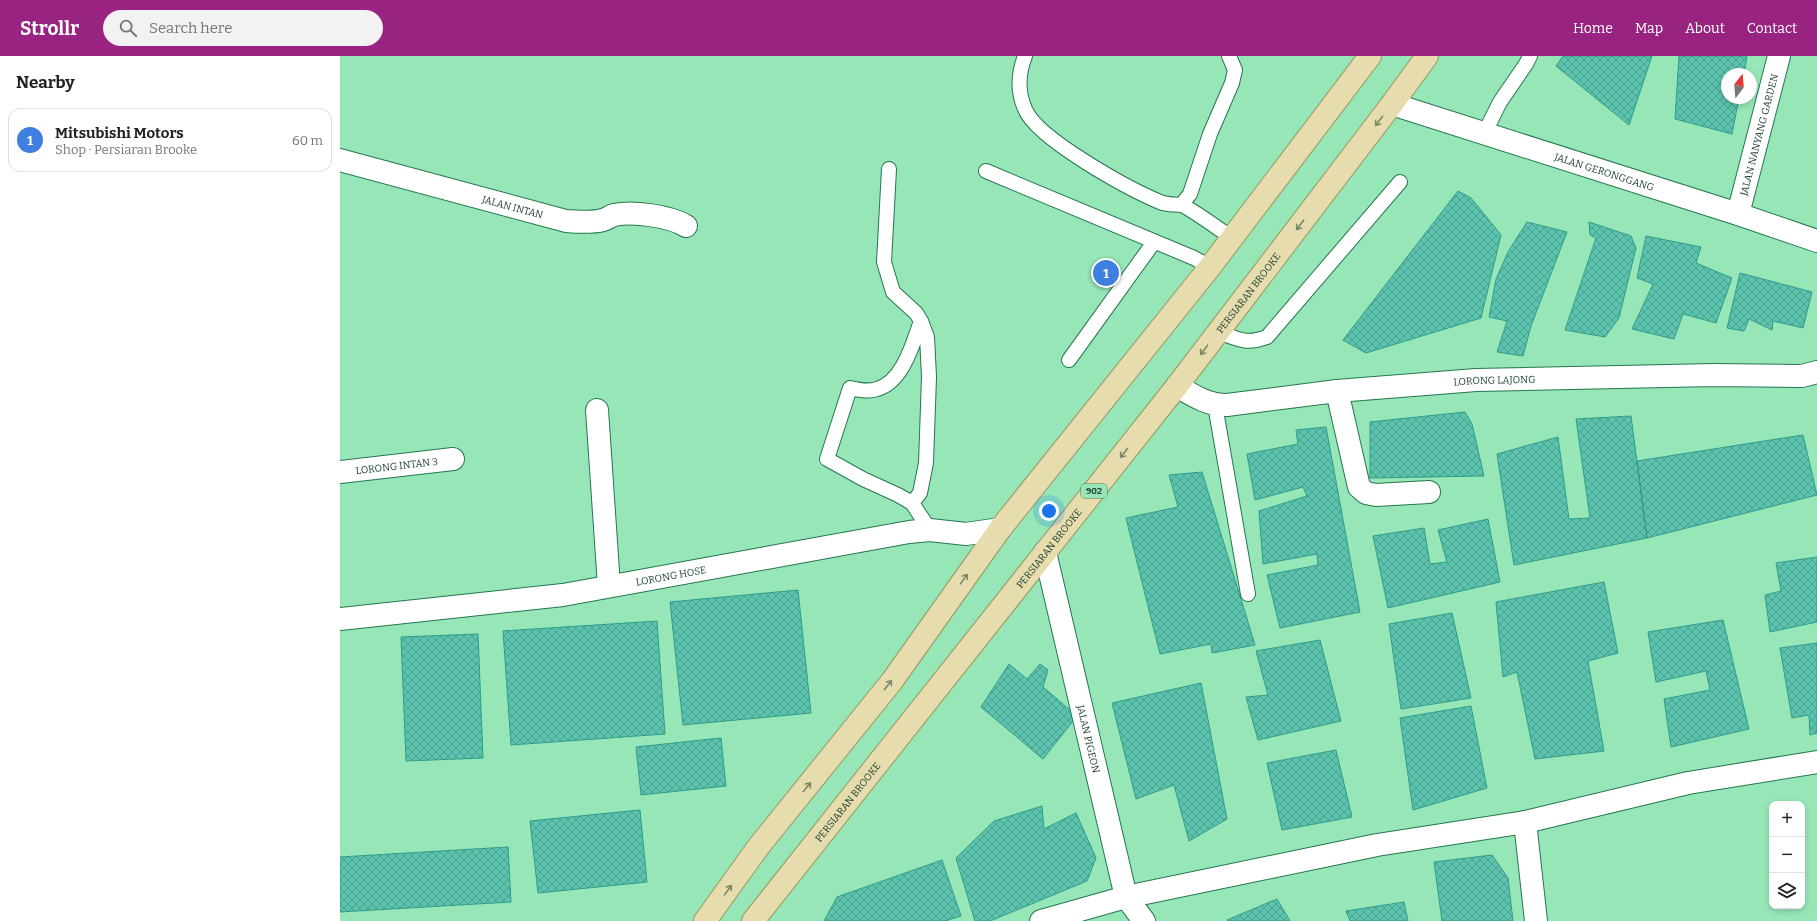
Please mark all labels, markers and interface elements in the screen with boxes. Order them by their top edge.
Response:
search box [103,10,383,46]
text: Strollr [20,17,79,40]
icon: search [117,17,139,39]
text: Search here [149,19,232,37]
text: Home [1573,20,1613,37]
text: Map [1635,20,1663,37]
text: About [1685,20,1725,37]
text: Contact [1747,20,1797,37]
north arrow [1721,68,1757,104]
text: Nearby [16,72,75,93]
street label: JALAN NANYANG GARDEN [1738,73,1781,198]
one-way arrow [1375,116,1383,127]
text: Mitsubishi Motors [55,124,184,142]
text: 1 [27,133,33,148]
text: 60 m [292,133,323,148]
text: Shop · Persiaran Brooke [55,142,197,157]
street label: JALAN GERONGGANG [1552,151,1656,194]
street label: JALAN INTAN [480,193,544,222]
one-way arrow [1296,219,1304,230]
street label: PERSIARAN BROOKE [1214,251,1283,336]
pin: 1 [1093,258,1119,288]
one-way arrow [1200,345,1208,356]
street label: LORONG LAJONG [1453,374,1536,389]
one-way arrow [1120,447,1128,458]
street label: LORONG INTAN 3 [355,456,439,477]
road number: 902 [1081,484,1107,498]
your location [1039,501,1059,521]
street label: PERSIARAN BROOKE [1014,506,1085,591]
street label: LORONG HOSE [635,564,707,589]
one-way arrow [960,574,968,585]
one-way arrow [884,679,893,690]
street label: JALAN PIGEON [1074,703,1102,774]
street label: PERSIARAN BROOKE [813,760,883,845]
one-way arrow [803,781,812,792]
map controls [1769,801,1805,909]
button: + [1769,801,1805,837]
button: − [1769,837,1805,873]
button: layers [1769,873,1805,909]
one-way arrow [724,884,732,895]

